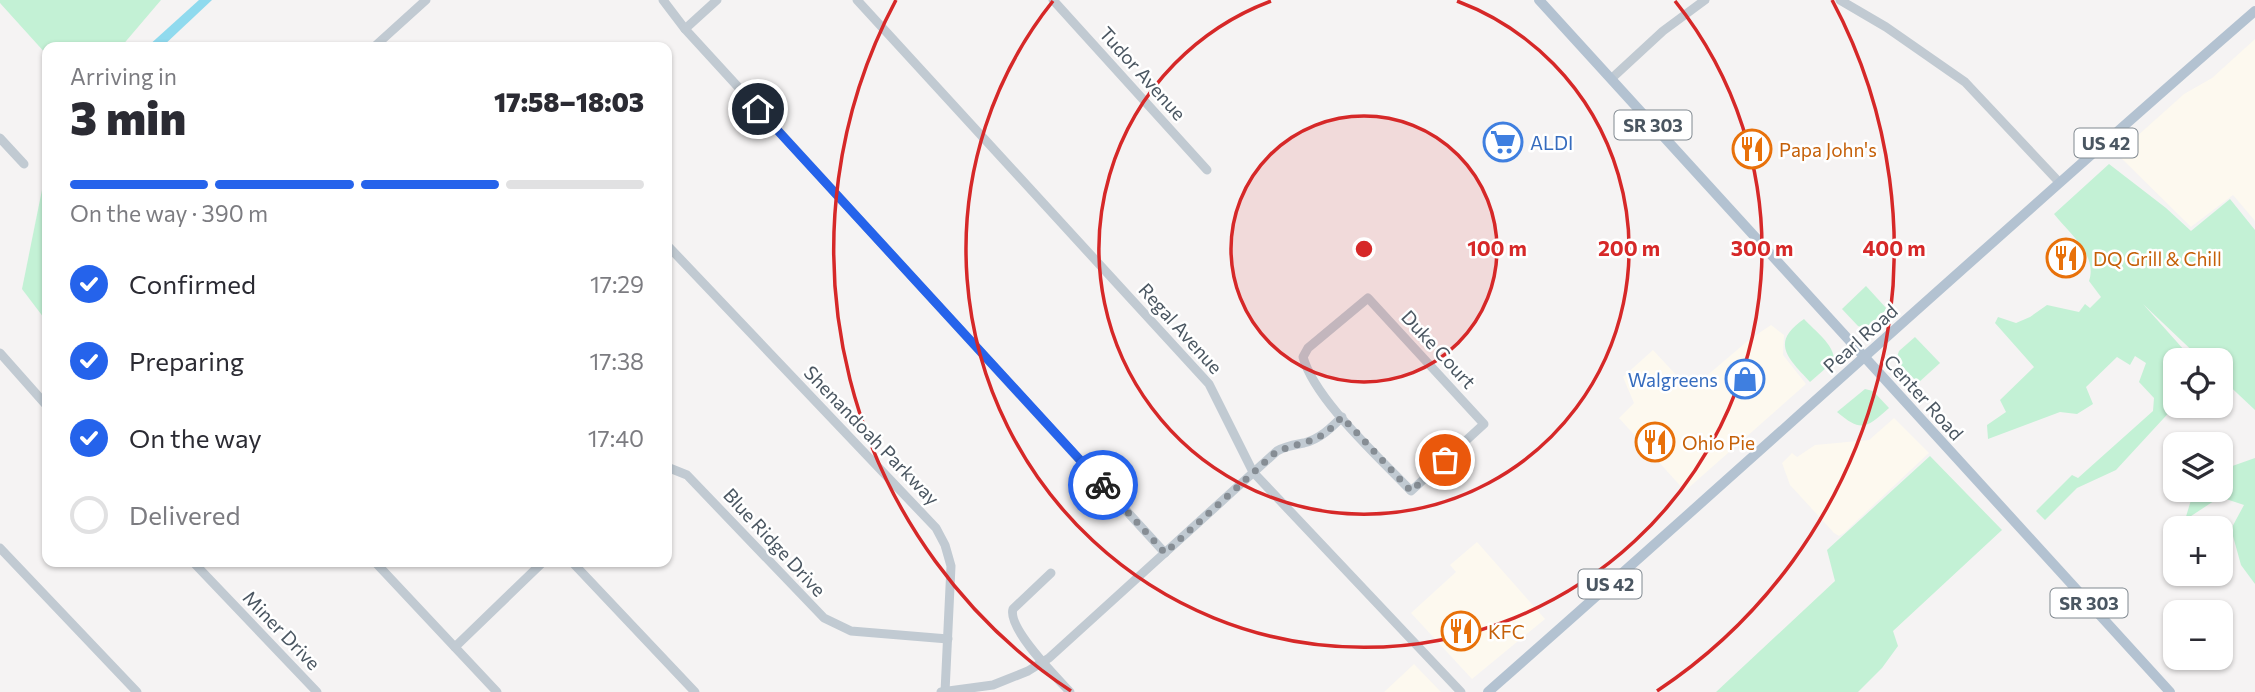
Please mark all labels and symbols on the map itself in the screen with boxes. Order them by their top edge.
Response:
street label: Tudor Avenue [1095,21,1191,125]
pin [728,79,788,139]
road number: SR 303 [1614,110,1692,140]
supermarket icon: ALDI [1482,121,1524,163]
restaurant icon: Papa John's [1731,128,1773,170]
road number: US 42 [2074,128,2138,158]
place label: ALDI [1530,131,1573,154]
place label: Papa John's [1779,138,1877,161]
text: 100 m [1467,235,1527,260]
text: 200 m [1598,235,1660,260]
text: 300 m [1731,235,1793,260]
text: 400 m [1862,235,1926,260]
centre of rings [1352,237,1376,261]
restaurant icon: DQ Grill & Chill [2045,237,2087,279]
place label: DQ Grill & Chill [2093,247,2222,270]
street label: Regal Avenue [1134,278,1228,378]
street label: Pearl Road [1818,299,1902,377]
street label: Duke Court [1397,305,1481,393]
street label: Center Road [1880,349,1968,445]
shop icon: Walgreens [1724,358,1766,400]
street label: Shenandoah Parkway [800,361,945,510]
place label: Walgreens [1628,368,1718,391]
restaurant icon: Ohio Pie [1634,421,1676,463]
pin [1415,430,1475,490]
place label: Ohio Pie [1682,431,1755,454]
courier [1068,450,1138,520]
street label: Blue Ridge Drive [719,483,831,601]
road number: US 42 [1578,570,1642,598]
street label: Miner Drive [239,586,325,674]
road number: SR 303 [2050,588,2128,618]
restaurant icon: KFC [1440,610,1482,652]
place label: KFC [1488,620,1525,643]

